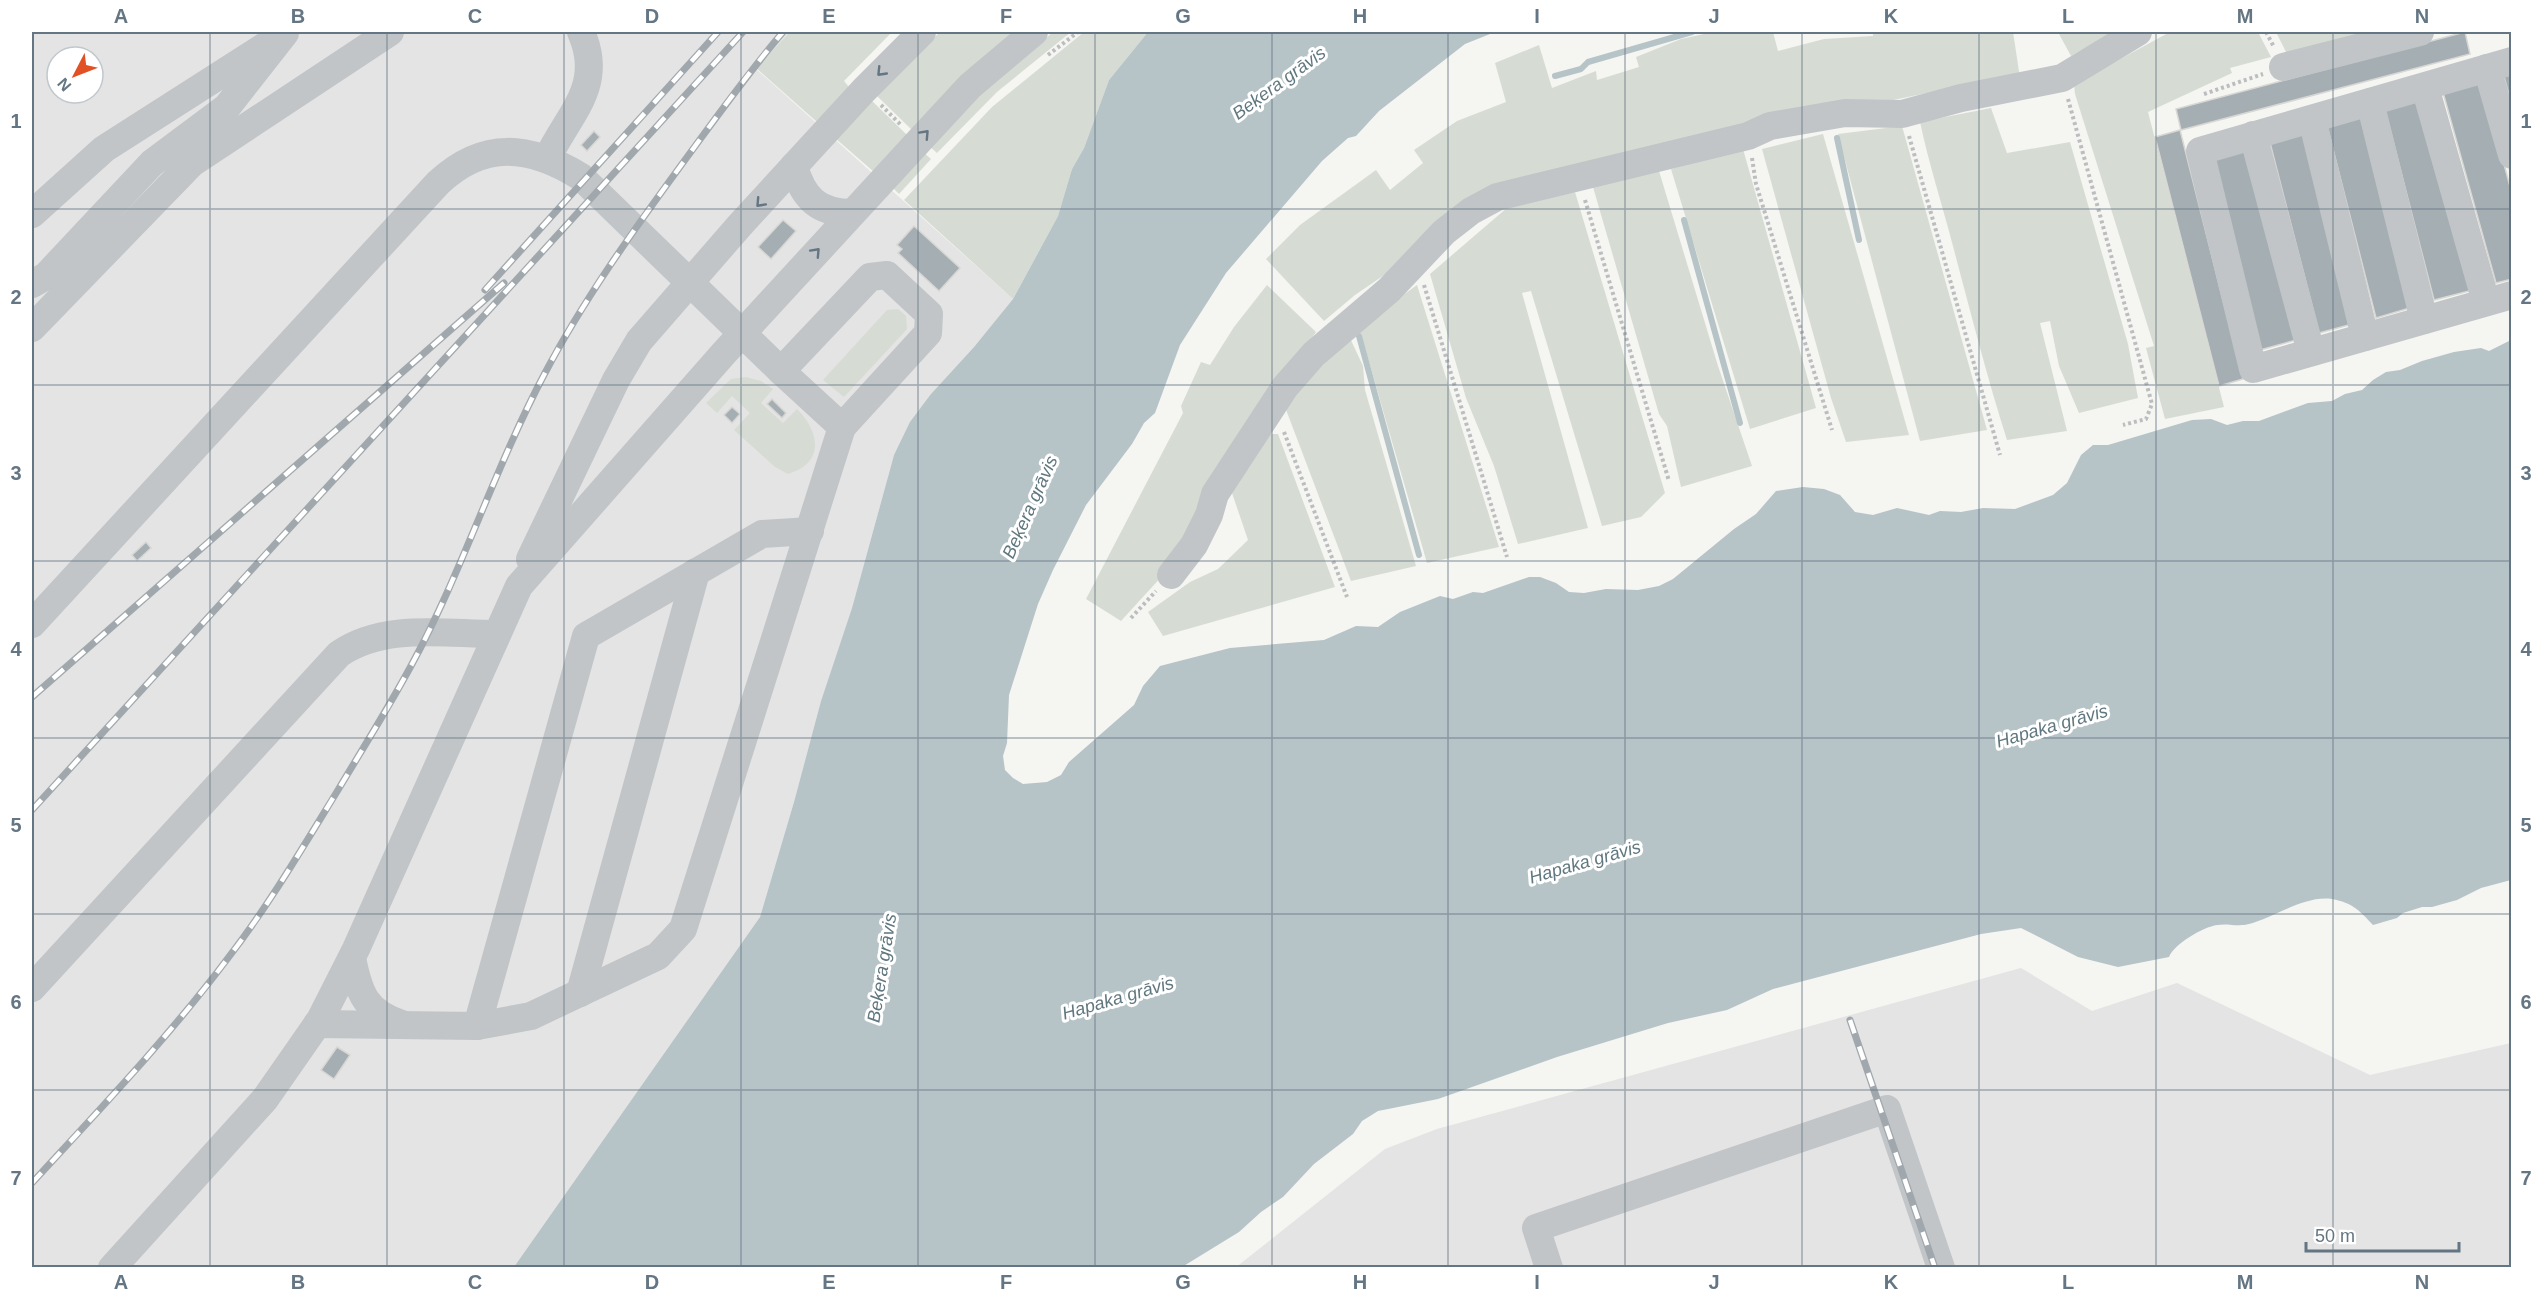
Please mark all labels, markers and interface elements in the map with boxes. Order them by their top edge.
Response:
text: A [114,5,128,27]
text: B [291,5,305,27]
text: C [468,5,482,27]
text: D [645,5,659,27]
text: E [822,5,836,27]
text: F [1000,5,1012,27]
text: G [1175,5,1191,27]
text: H [1353,5,1367,27]
text: I [1534,5,1540,27]
text: J [1708,5,1720,27]
text: K [1884,5,1899,27]
text: L [2062,5,2074,27]
text: M [2237,5,2253,27]
text: N [2415,5,2429,27]
water label: Beķera grāvis [1229,43,1329,123]
north arrow [45,45,105,105]
one-way arrow [877,65,888,76]
text: N [54,75,74,95]
text: 1 [10,110,22,132]
text: 1 [2520,110,2532,132]
one-way arrow [918,131,929,141]
one-way arrow [756,196,767,206]
one-way arrow [809,248,820,259]
text: 2 [10,286,22,308]
text: 2 [2520,286,2532,308]
water label: Beķera grāvis [998,453,1062,561]
text: 3 [10,462,22,484]
text: 3 [2520,462,2532,484]
text: 4 [10,638,22,660]
text: 4 [2520,638,2532,660]
water label: Hapaka grāvis [1994,701,2110,751]
text: 5 [10,814,22,836]
text: 5 [2520,814,2532,836]
water label: Hapaka grāvis [1527,837,1643,887]
water label: Beķera grāvis [864,912,900,1024]
water label: Hapaka grāvis [1060,973,1176,1023]
text: 6 [10,991,22,1013]
text: 6 [2520,991,2532,1013]
text: 7 [10,1167,22,1189]
text: 7 [2520,1167,2532,1189]
scale bar [2306,1215,2459,1253]
text: 50 m [2315,1226,2355,1246]
text: A [114,1271,128,1293]
text: B [291,1271,305,1293]
text: C [468,1271,482,1293]
text: D [645,1271,659,1293]
text: E [822,1271,836,1293]
text: F [1000,1271,1012,1293]
text: G [1175,1271,1191,1293]
text: H [1353,1271,1367,1293]
text: I [1534,1271,1540,1293]
text: J [1708,1271,1720,1293]
text: K [1884,1271,1899,1293]
text: L [2062,1271,2074,1293]
text: M [2237,1271,2253,1293]
text: N [2415,1271,2429,1293]

